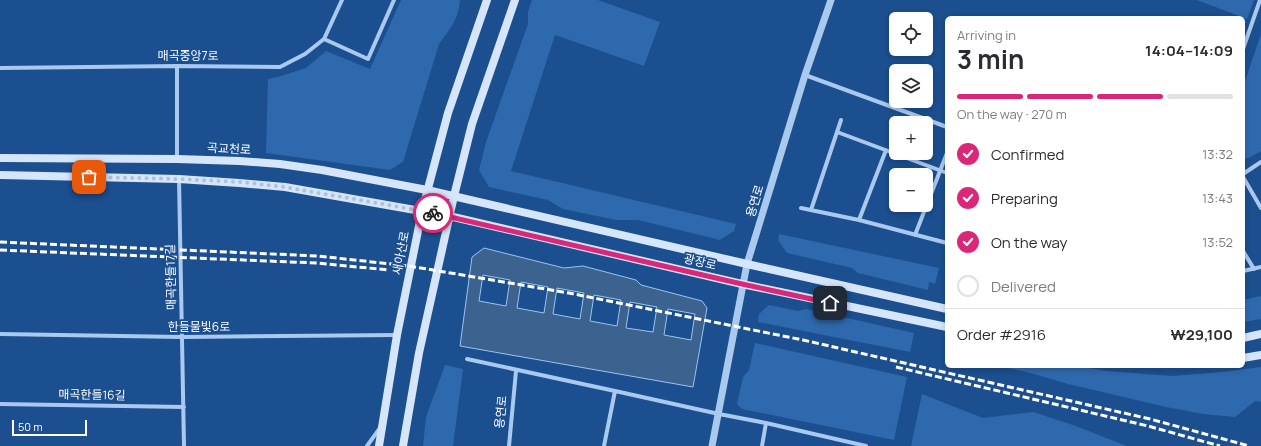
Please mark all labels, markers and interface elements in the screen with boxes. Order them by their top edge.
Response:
map controls [889,12,933,212]
button: locate [889,12,933,56]
text: Arriving in [957,26,1016,44]
text: 14:04–14:09 [1145,40,1233,61]
text: 3 min [957,41,1024,77]
street label: 매곡중앙7로 [157,47,219,64]
button: layers [889,64,933,108]
text: On the way · 270 m [957,105,1067,123]
button: + [889,116,933,160]
street label: 곡교천로 [207,139,252,158]
icon: check [957,143,979,165]
text: Confirmed [991,144,1064,165]
text: 13:32 [1202,145,1233,163]
pin [72,160,106,194]
icon: bag [78,166,100,188]
button: − [889,168,933,212]
street label: 용연로 [742,183,767,219]
icon: check [957,187,979,209]
text: Preparing [991,188,1058,209]
text: 13:43 [1202,189,1233,207]
courier [413,193,453,233]
icon: bike [422,202,444,224]
street label: 새아산로 [388,230,413,276]
icon: check [957,231,979,253]
text: On the way [991,232,1067,253]
text: 13:52 [1202,233,1233,251]
street label: 매곡한들17길 [161,244,180,310]
street label: 광장로 [682,250,718,274]
text: Delivered [991,276,1056,297]
pin [813,286,847,320]
icon: home [819,292,841,314]
street label: 한들물빛6로 [168,318,230,335]
text: Order #2916 [957,324,1046,345]
text: ₩29,100 [1171,324,1233,345]
street label: 매곡한들16길 [58,385,126,404]
street label: 용연로 [490,395,511,429]
scale bar [12,418,87,437]
text: 50 m [18,419,43,434]

